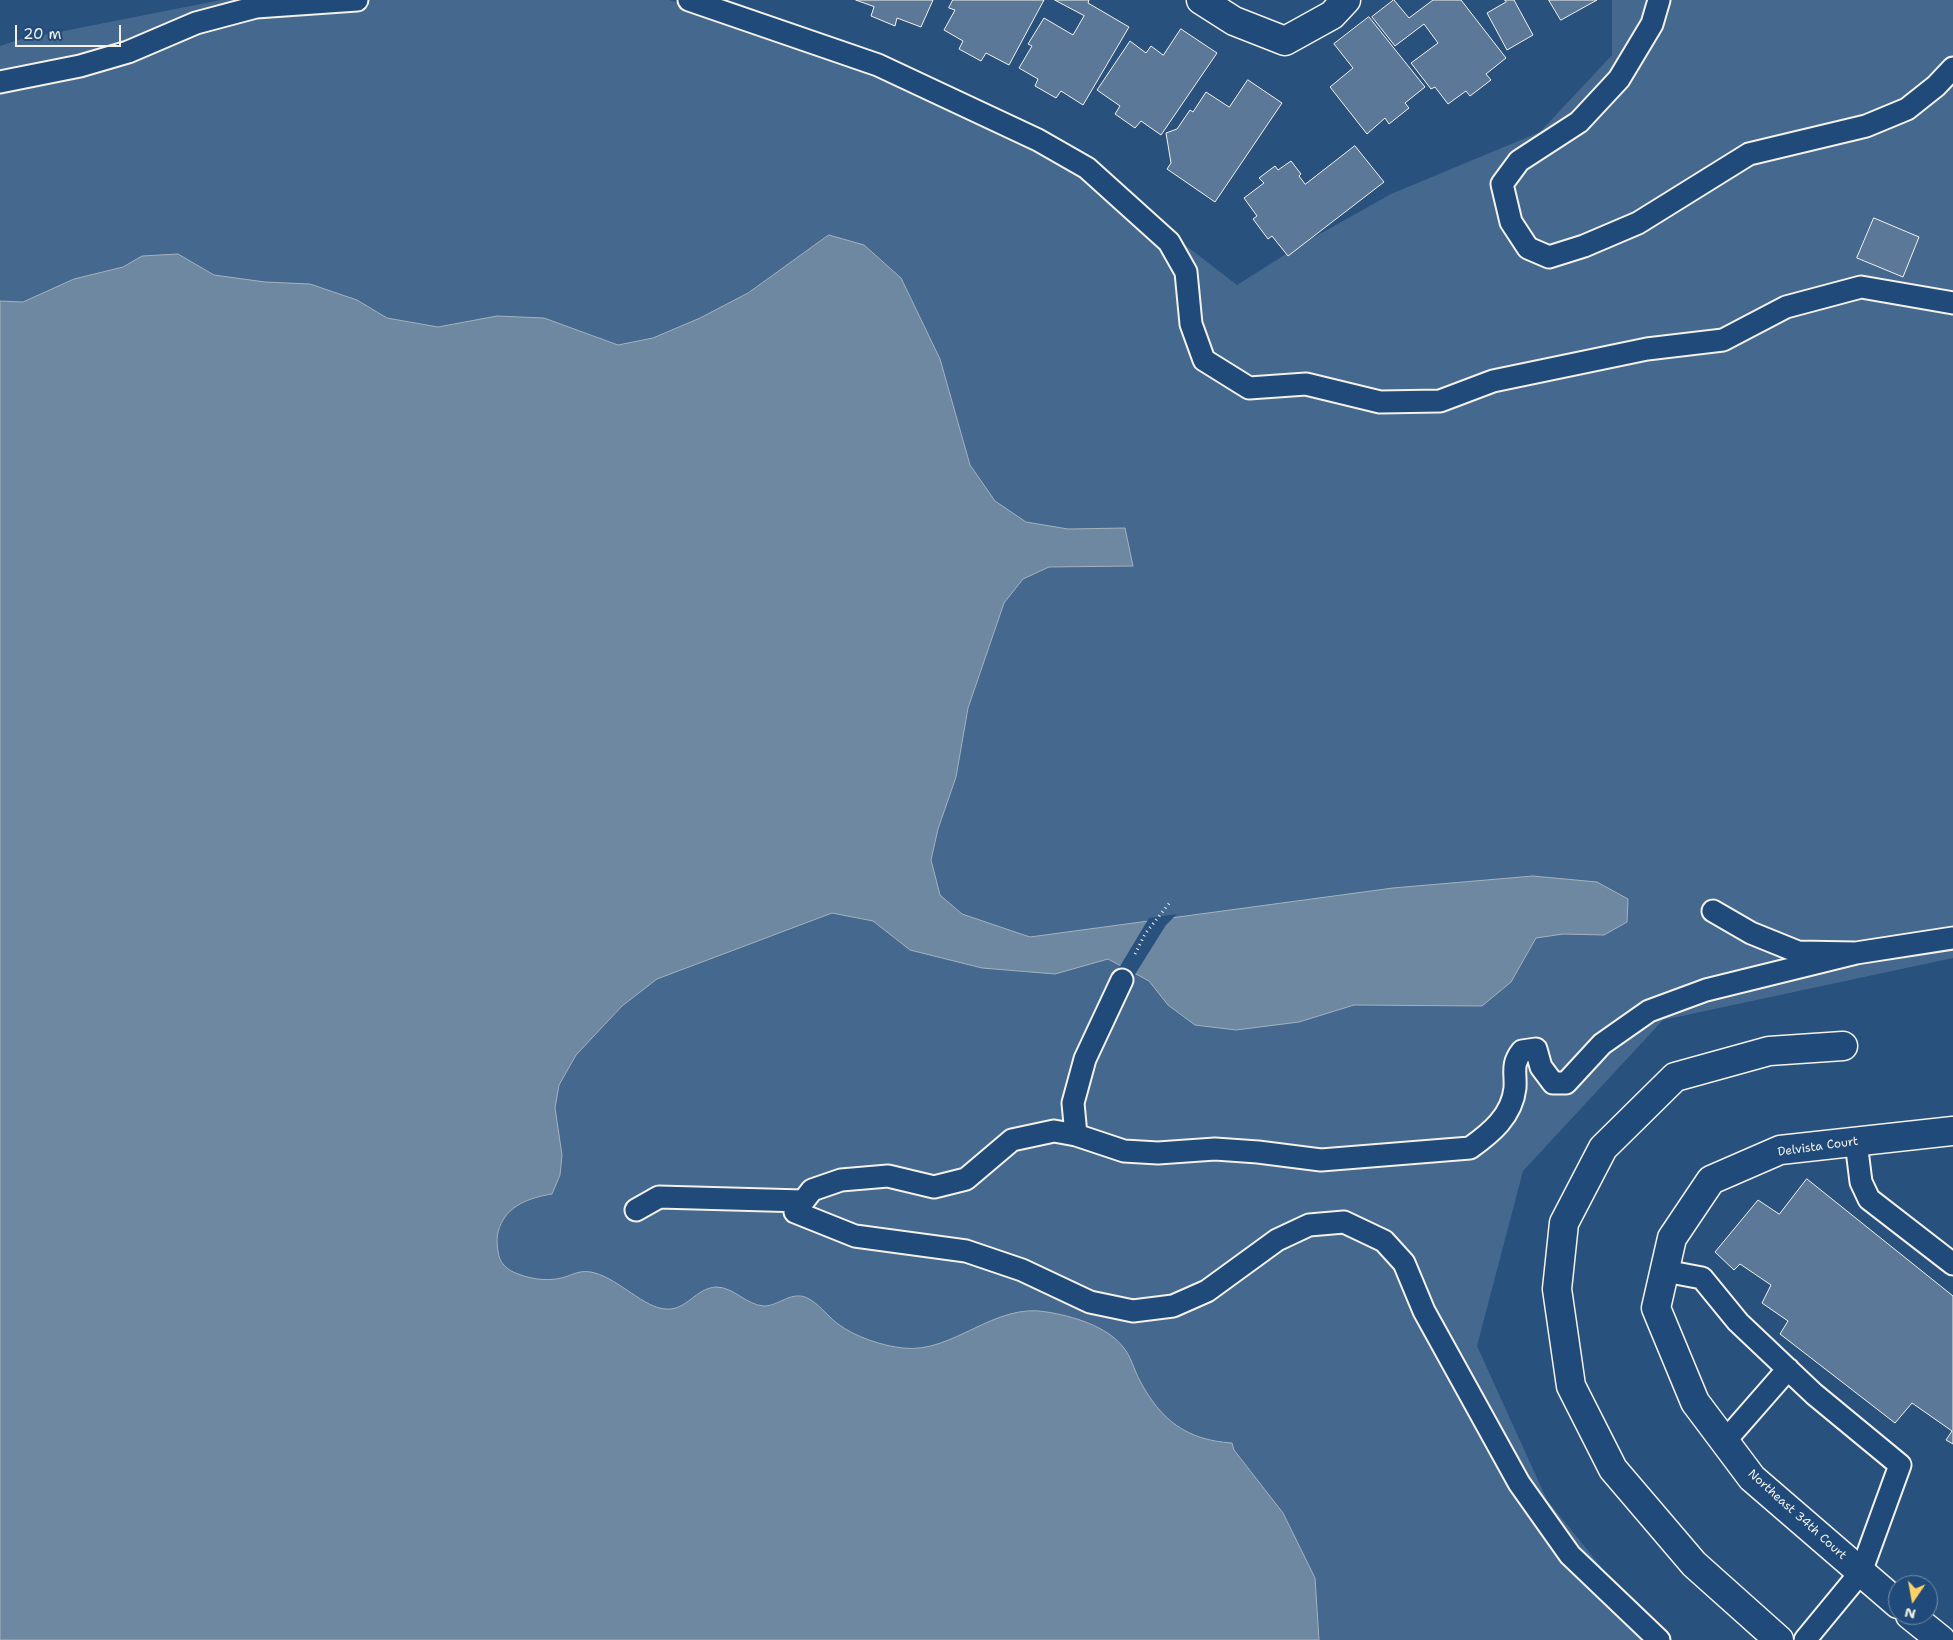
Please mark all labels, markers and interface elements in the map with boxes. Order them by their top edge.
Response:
scale bar [18,15,124,47]
text: 20 m [23,24,62,44]
street label: Delvista Court [1777,1134,1859,1160]
street label: Northeast 34th Court [1745,1467,1849,1563]
north arrow [1888,1575,1938,1625]
text: N [1903,1604,1917,1624]

